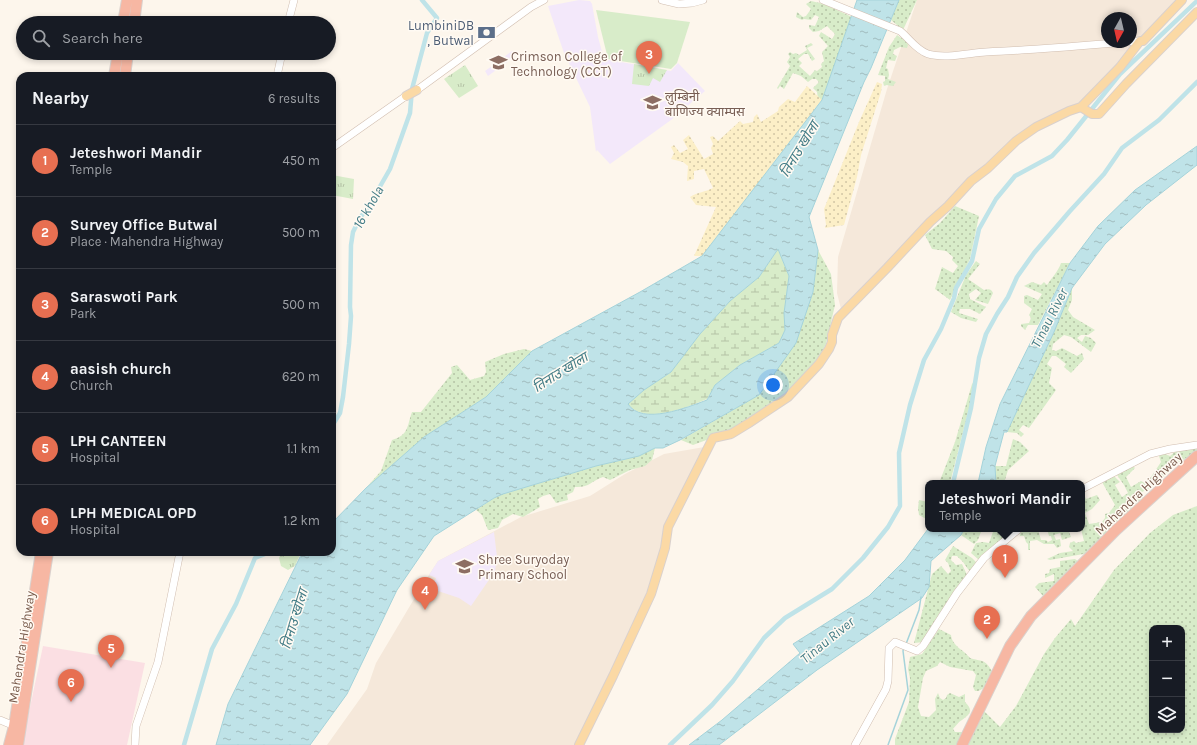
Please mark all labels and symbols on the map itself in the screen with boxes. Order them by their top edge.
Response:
north arrow [1101,12,1137,48]
place label: LumbiniDB , Butwal [408,18,474,48]
bank icon: LumbiniDB , Butwal [477,22,497,42]
pin: 3 [636,41,662,74]
place label: Crimson College of Technology (CCT) [511,49,623,79]
school or university icon: Crimson College of Technology (CCT) [488,53,508,73]
place label: लुम्बिनी बाणिज्य क्याम्पस [665,89,745,119]
school or university icon: लुम्बिनी बाणिज्य क्याम्पस [642,93,662,113]
water label: तिनाउ खोला [776,115,824,180]
water label: 16 khola [349,183,387,232]
water label: Tinau River [1027,285,1072,351]
water label: तिनाउ खोला [530,347,594,396]
your location [763,375,783,395]
street label: Mahendra Highway [1092,449,1185,538]
pin: 1 [992,545,1018,578]
place label: Shree Suryoday Primary School [478,552,569,582]
school or university icon: Shree Suryoday Primary School [455,556,475,576]
pin: 4 [412,577,438,610]
water label: तिनाउ खोला [277,584,313,651]
street label: Mahendra Highway [5,590,38,704]
pin: 2 [974,606,1000,639]
water label: Tinau River [797,613,859,667]
pin: 5 [98,635,124,668]
pin: 6 [58,669,84,702]

